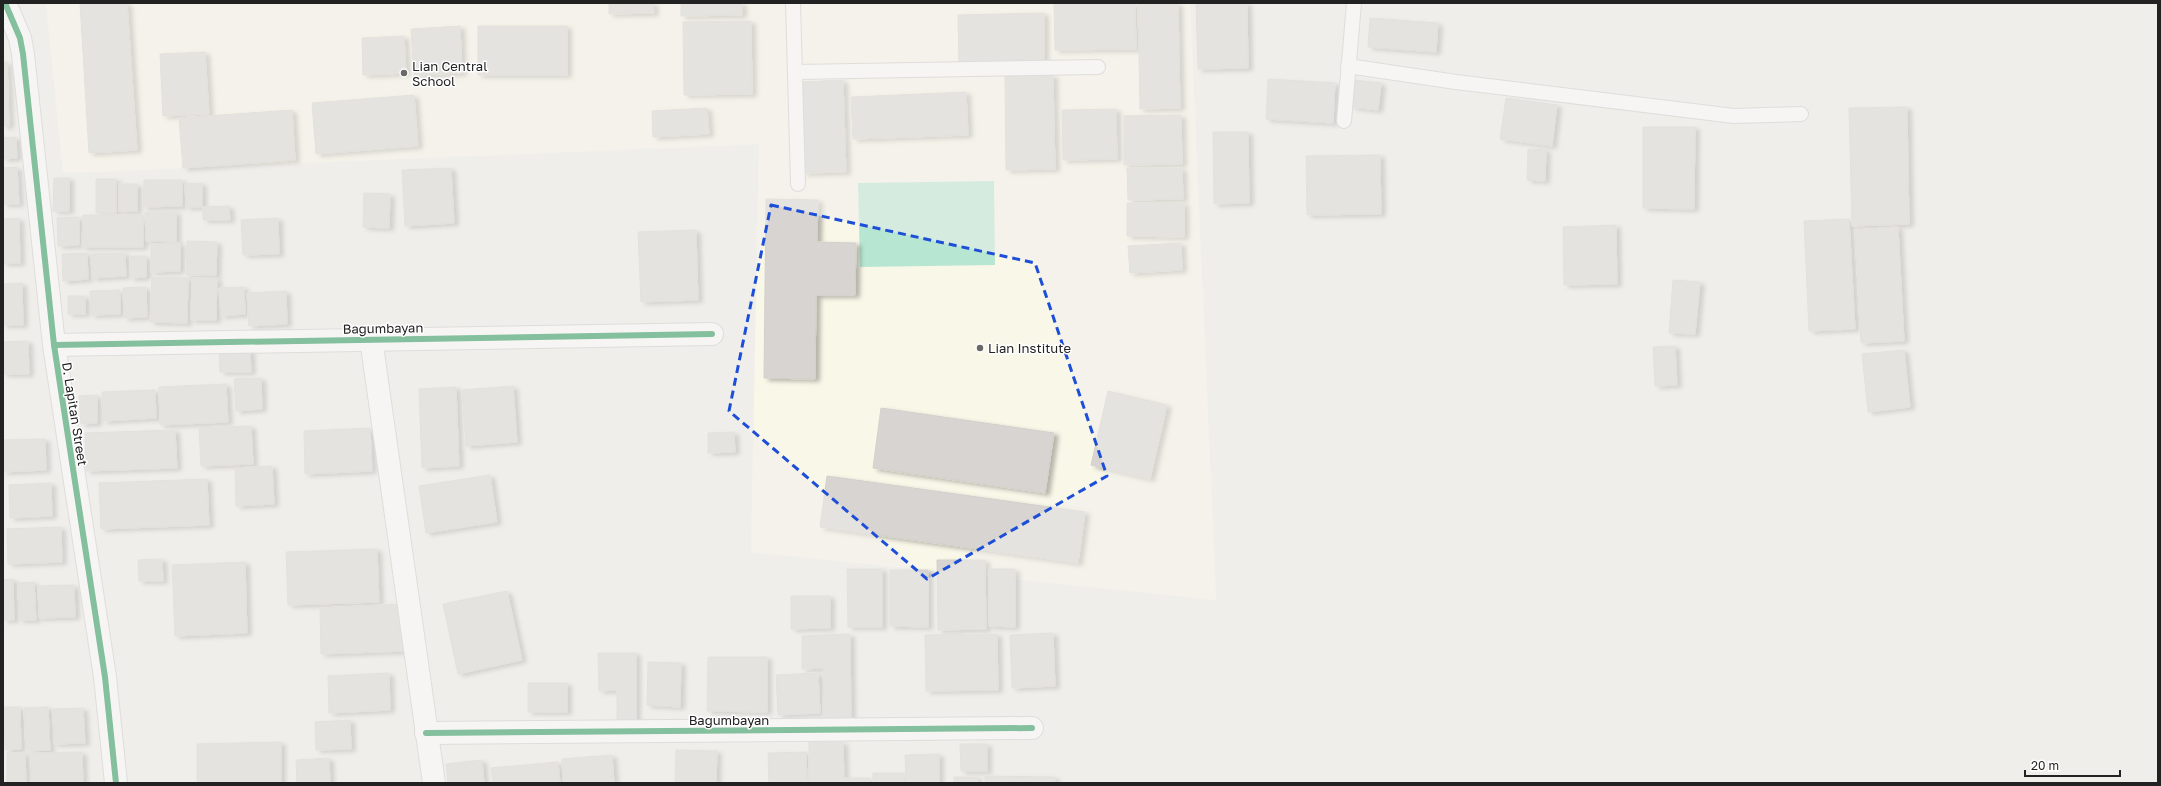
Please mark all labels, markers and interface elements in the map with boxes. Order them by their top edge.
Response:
place label: Lian Central School [412,58,487,89]
marker: Lian Central School [399,68,409,78]
street label: Bagumbayan [342,319,424,337]
place label: Lian Institute [988,340,1071,356]
marker: Lian Institute [975,343,985,353]
street label: D. Lapitan Street [59,361,91,467]
street label: Bagumbayan [689,712,769,728]
scale bar [2025,752,2120,778]
text: 20 m [2031,758,2059,773]

